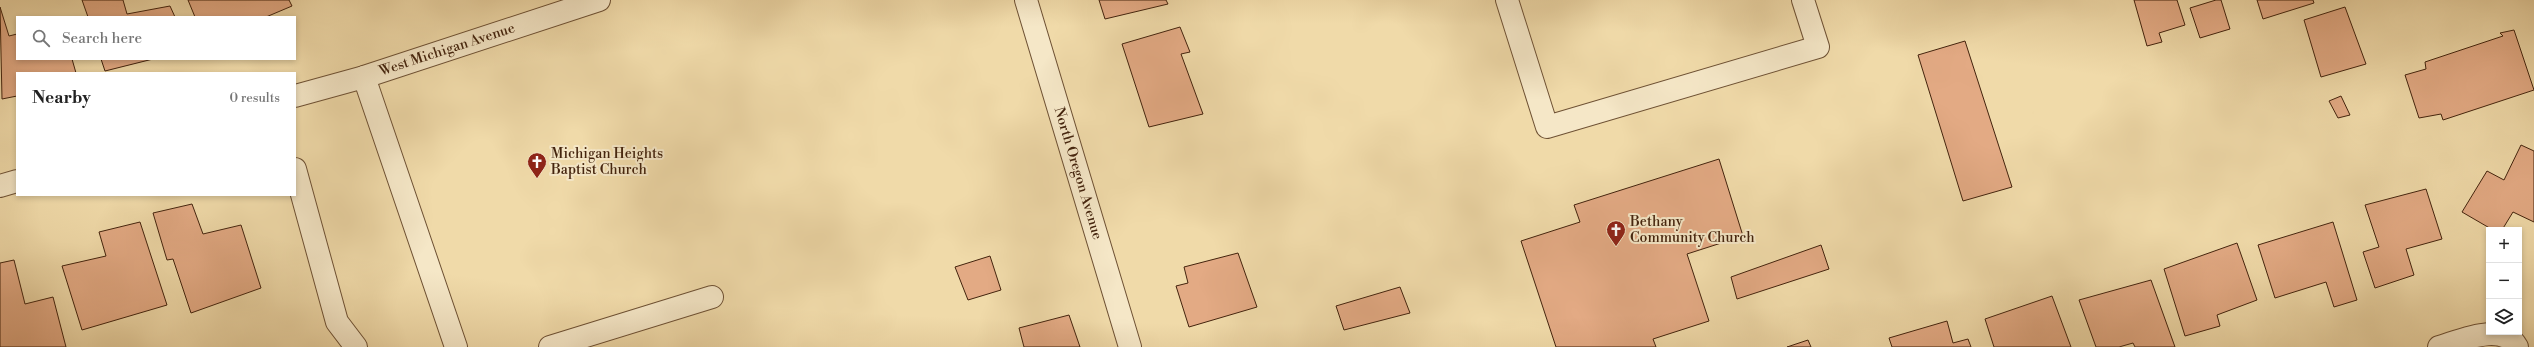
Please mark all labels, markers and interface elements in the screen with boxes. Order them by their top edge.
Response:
search box [16,16,296,60]
street label: West Michigan Avenue [376,19,517,81]
icon: search [30,27,52,49]
text: Search here [62,29,142,48]
text: Nearby [32,87,91,109]
text: 0 results [229,90,280,106]
street label: North Oregon Avenue [1050,105,1106,242]
place label: Michigan Heights Baptist Church [550,145,663,179]
church icon: Michigan Heights Baptist Church [526,151,548,179]
place label: Bethany Community Church [1629,213,1755,247]
church icon: Bethany Community Church [1605,219,1627,247]
map controls [2486,227,2522,335]
button: + [2486,227,2522,263]
button: − [2486,263,2522,299]
button: layers [2486,299,2522,335]

